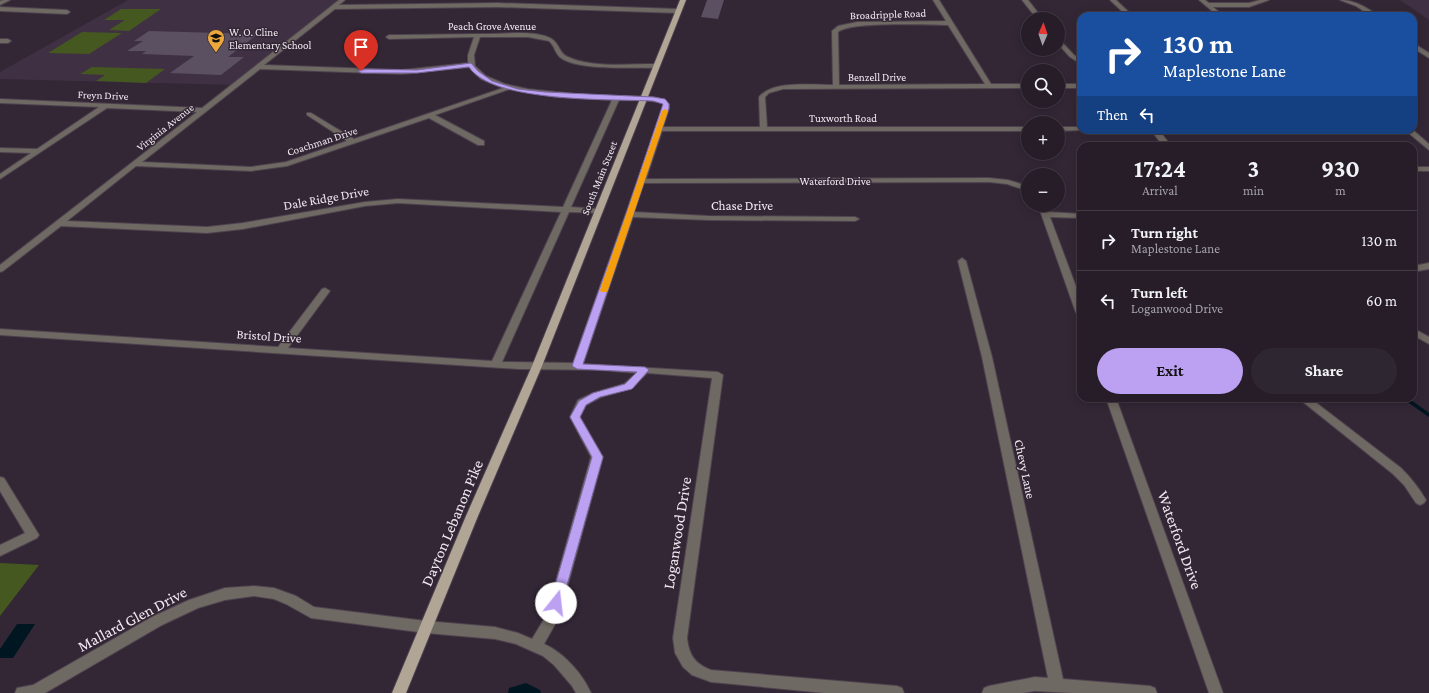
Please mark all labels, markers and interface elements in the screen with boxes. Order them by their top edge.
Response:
street label: Broadripple Road [850,7,927,22]
north arrow [1021,12,1065,56]
map controls [1021,12,1065,212]
street label: Peach Grove Avenue [448,20,536,32]
place label: W. O. Cline Elementary School [229,26,312,52]
school or university icon: W. O. Cline Elementary School [206,28,226,53]
icon: right [1097,28,1149,80]
text: 130 m [1163,28,1233,59]
pin [344,30,378,71]
icon: arrive [350,36,372,58]
text: Maplestone Lane [1163,61,1286,81]
button: search [1021,64,1065,108]
street label: Benzell Drive [848,71,906,83]
street label: Freyn Drive [77,88,129,103]
street label: Virginia Avenue [134,101,197,154]
icon: left [1136,104,1158,126]
text: Then [1097,107,1128,123]
street label: Tuxworth Road [809,112,877,124]
button: + [1021,116,1065,160]
street label: Coachman Drive [285,124,359,158]
street label: South Main Street [579,139,619,217]
text: 17:24 [1134,155,1186,182]
text: 3 [1248,155,1259,182]
text: 930 [1321,155,1360,182]
button: − [1021,168,1065,212]
street label: Waterford Drive [799,175,871,187]
street label: Dale Ridge Drive [282,183,370,213]
text: Arrival [1142,183,1178,198]
text: min [1243,183,1264,198]
text: m [1335,183,1346,198]
street label: Chase Drive [711,198,773,213]
text: Turn right [1131,225,1198,241]
icon: right [1097,230,1119,252]
text: 130 m [1362,233,1397,249]
text: Maplestone Lane [1131,241,1220,256]
text: Turn left [1131,285,1187,301]
icon: left [1097,290,1119,312]
text: 60 m [1366,293,1397,309]
text: Loganwood Drive [1131,301,1223,316]
street label: Bristol Drive [236,326,302,346]
button: Exit [1097,348,1243,394]
button: Share [1251,348,1397,394]
street label: Chevy Lane [1011,438,1039,500]
street label: Dayton Lebanon Pike [418,457,487,589]
street label: Loganwood Drive [660,476,695,590]
street label: Waterford Drive [1154,488,1206,592]
position arrow [535,582,577,624]
street label: Mallard Glen Drive [75,583,189,655]

